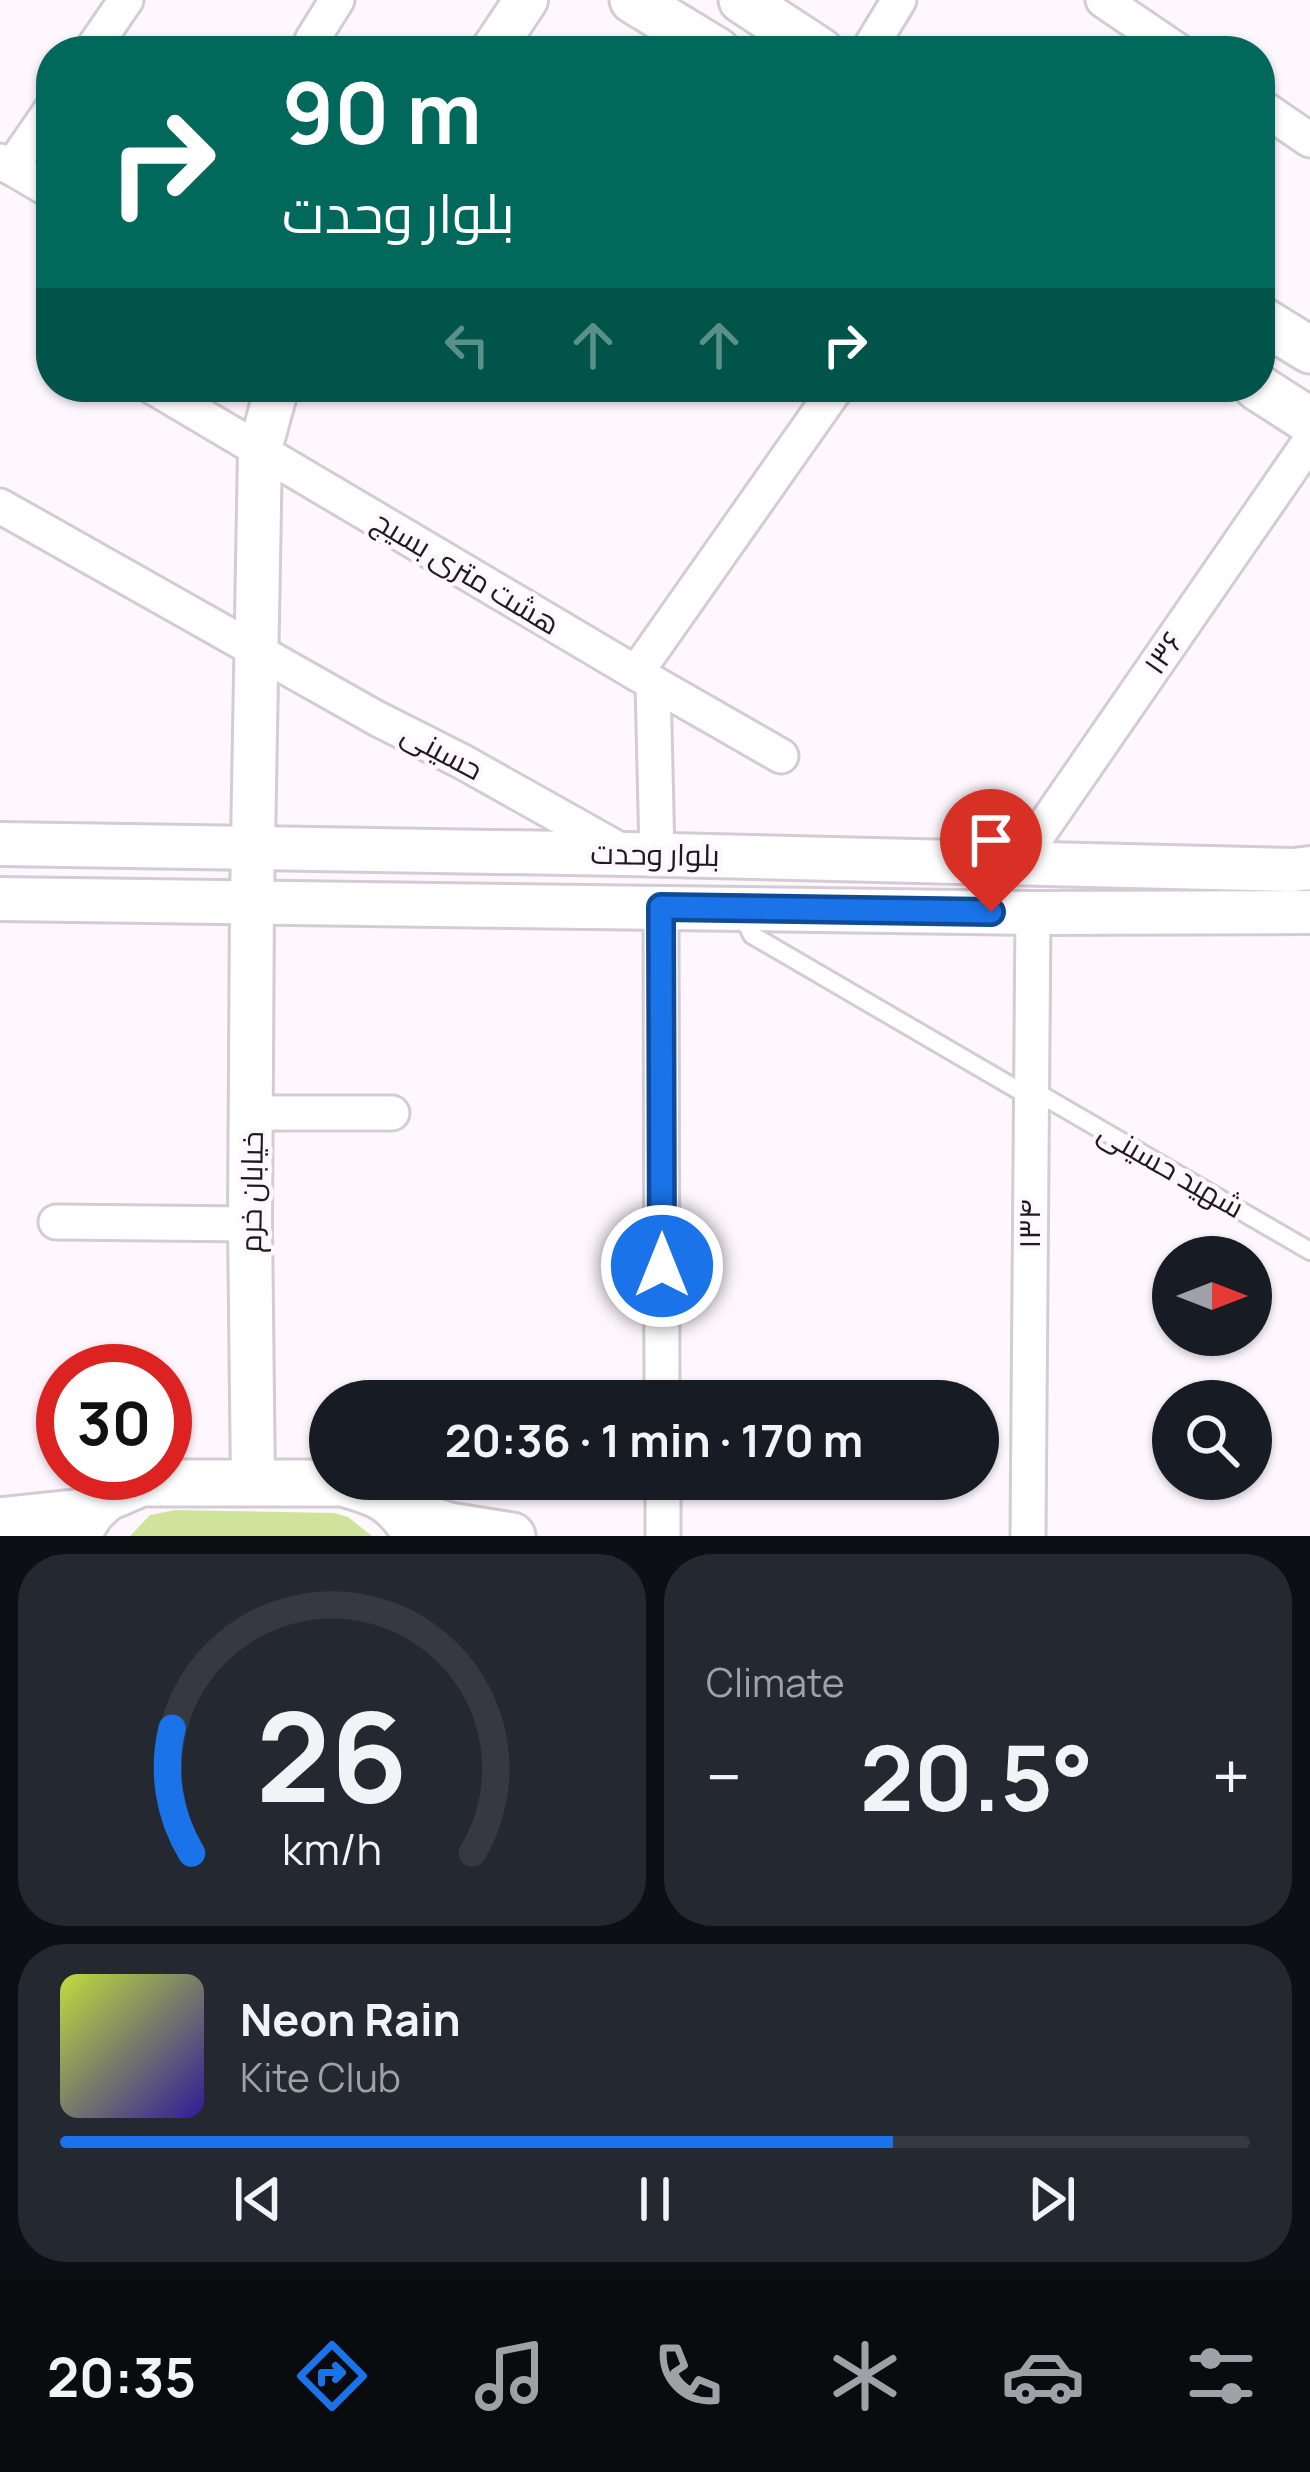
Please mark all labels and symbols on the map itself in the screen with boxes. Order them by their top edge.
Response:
street label: هشت متری بسیج [365,500,568,645]
street label: ۱۳۶ [1133,622,1192,682]
street label: حسینی [395,712,491,789]
pin [940,789,1042,912]
street label: بلوار وحدت [590,832,720,875]
street label: شهید حسینی [1091,1110,1252,1227]
street label: خیابان خرم [229,1131,273,1253]
street label: ۱۳۴ [1008,1199,1049,1249]
position arrow [599,1203,725,1329]
north arrow [1152,1236,1272,1356]
speed limit sign: 30 [36,1344,192,1500]

